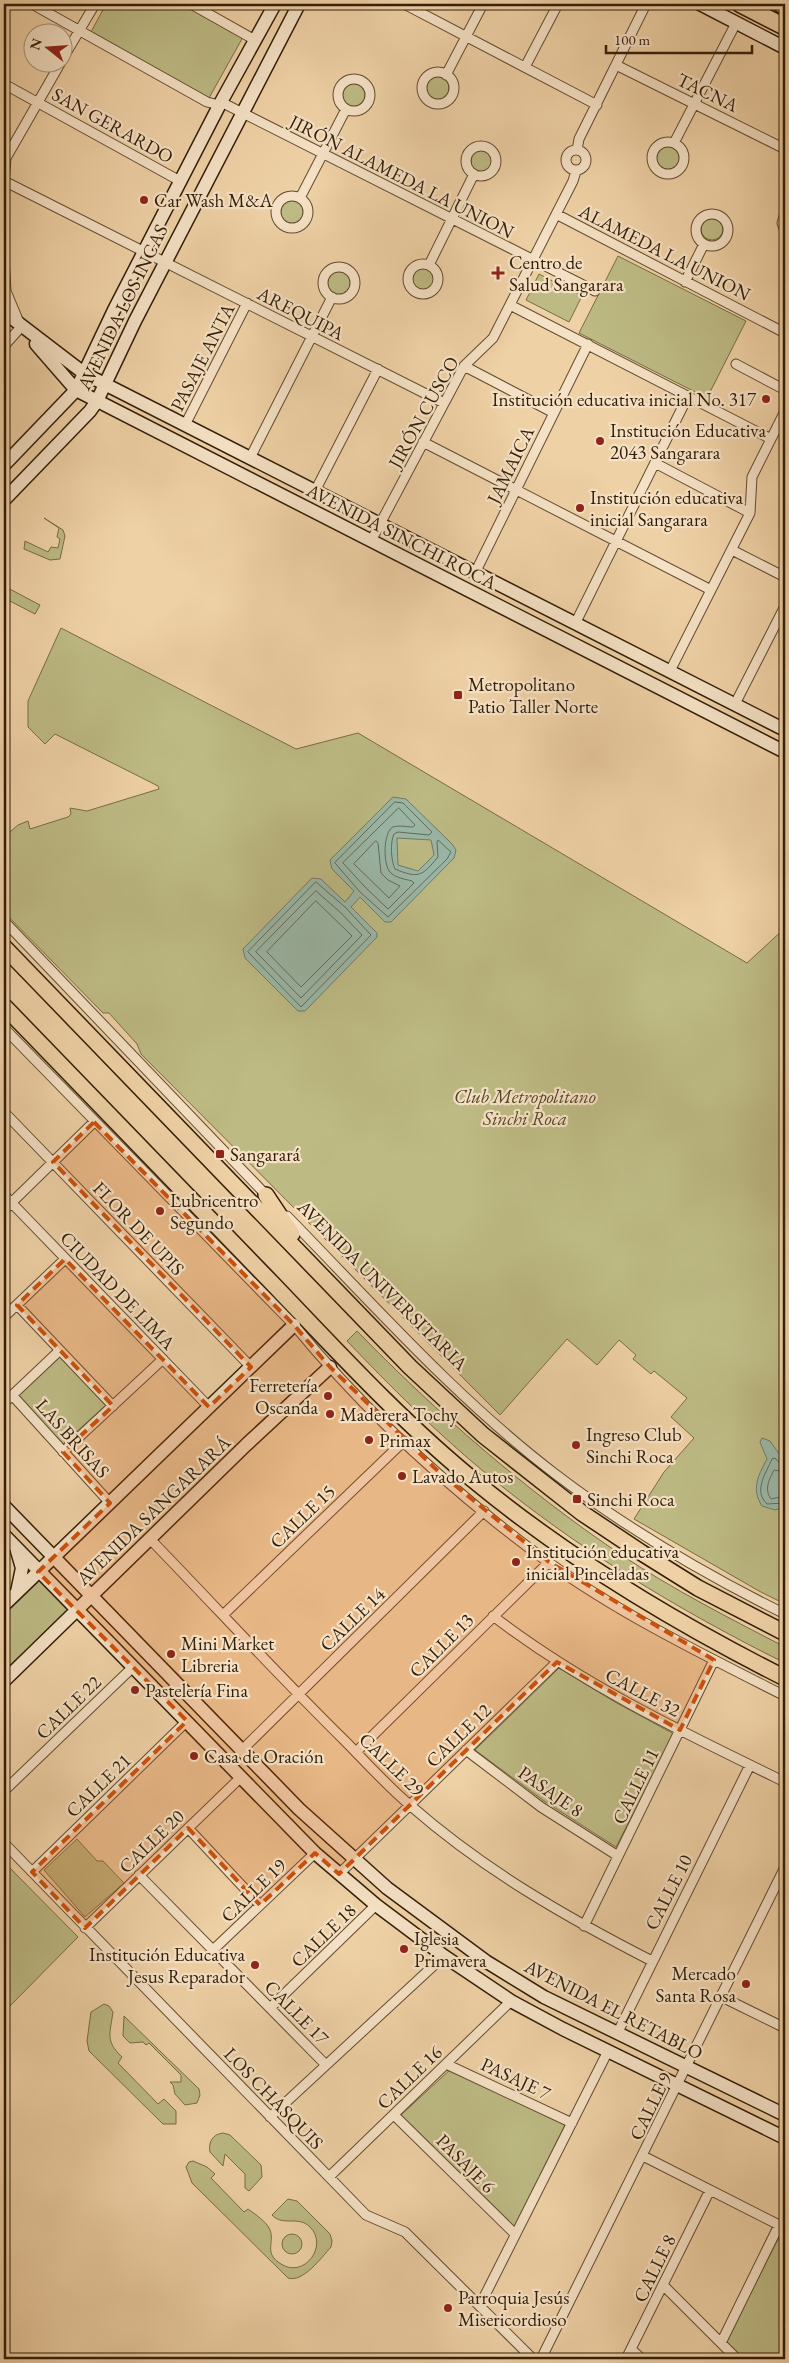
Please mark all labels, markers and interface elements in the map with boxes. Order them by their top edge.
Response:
north arrow [22,22,72,72]
scale bar [606,22,753,54]
text: 100 m [614,30,651,49]
text: N [25,36,46,52]
street label: TACNA [673,67,743,118]
street label: SAN GERARDO [48,82,178,169]
street label: JIRÓN ALAMEDA LA UNION [283,108,518,244]
place label: Car Wash M&A [154,188,274,213]
marker: Car Wash M&A [138,194,150,206]
street label: ALAMEDA LA UNION [574,198,755,306]
street label: AVENIDA LOS INCAS [71,220,174,395]
place label: Centro de Salud Sangarara [509,250,624,297]
marker: Centro de Salud Sangarara [491,266,505,280]
street label: AREQUIPA [252,280,349,346]
street label: PASAJE ANTA [165,299,241,415]
street label: JIRÓN CUSCO [381,352,464,474]
place label: Institución educativa inicial No. 317 [492,387,757,412]
marker: Institución educativa inicial No. 317 [760,393,772,405]
place label: Institución Educativa 2043 Sangarara [610,418,766,465]
street label: JAMAICA [480,422,540,510]
marker: Institución Educativa 2043 Sangarara [594,435,606,447]
street label: AVENIDA SINCHI ROCA [301,477,502,596]
place label: Institución educativa inicial Sangarara [590,485,743,532]
marker: Institución educativa inicial Sangarara [574,502,586,514]
place label: Metropolitano Patio Taller Norte [468,672,598,719]
marker: Metropolitano Patio Taller Norte [452,689,464,701]
park label: Club Metropolitano Sinchi Roca [454,1084,596,1131]
place label: Sangarará [230,1142,301,1167]
marker: Sangarará [214,1148,226,1160]
street label: FLOR DE UPIS [88,1176,190,1281]
place label: Lubricentro Segundo [170,1188,258,1235]
street label: AVENIDA UNIVERSITARIA [291,1194,474,1377]
marker: Lubricentro Segundo [154,1205,166,1217]
street label: CIUDAD DE LIMA [55,1226,181,1356]
place label: Ferretería Oscanda [249,1373,318,1420]
marker: Ferretería Oscanda [322,1390,334,1402]
street label: LAS BRISAS [30,1393,115,1484]
place label: Maderera Tochy [340,1402,459,1427]
marker: Maderera Tochy [324,1408,336,1420]
place label: Ingreso Club Sinchi Roca [586,1422,682,1469]
place label: Primax [379,1428,432,1453]
street label: AVENIDA SANGARARÁ [70,1430,236,1591]
marker: Primax [363,1434,375,1446]
marker: Ingreso Club Sinchi Roca [570,1439,582,1451]
place label: Lavado Autos [412,1464,513,1489]
marker: Lavado Autos [396,1470,408,1482]
street label: CALLE 15 [264,1479,340,1554]
place label: Sinchi Roca [587,1487,675,1512]
marker: Sinchi Roca [571,1493,583,1505]
place label: Institución educativa inicial Pinceladas [526,1539,679,1586]
marker: Institución educativa inicial Pinceladas [510,1556,522,1568]
street label: CALLE 14 [314,1581,391,1657]
street label: CALLE 13 [404,1608,479,1683]
place label: Mini Market Libreria [181,1631,274,1678]
marker: Mini Market Libreria [165,1648,177,1660]
street label: CALLE 32 [601,1662,685,1723]
street label: CALLE 22 [30,1670,106,1745]
place label: Pastelería Fina [145,1678,248,1703]
marker: Pastelería Fina [129,1684,141,1696]
street label: CALLE 12 [420,1698,496,1773]
street label: CALLE 29 [354,1727,430,1802]
place label: Casa de Oración [204,1744,324,1769]
street label: CALLE 11 [606,1744,665,1828]
street label: CALLE 21 [60,1748,136,1823]
marker: Casa de Oración [188,1750,200,1762]
street label: PASAJE 8 [513,1760,588,1823]
street label: CALLE 20 [113,1804,189,1879]
street label: CALLE 10 [639,1850,698,1934]
street label: CALLE 19 [215,1853,291,1928]
street label: CALLE 18 [285,1898,361,1973]
place label: Iglesia Primavera [414,1926,487,1973]
place label: Institución Educativa Jesus Reparador [89,1942,246,1989]
marker: Iglesia Primavera [398,1943,410,1955]
street label: AVENIDA EL RETABLO [519,1953,707,2065]
marker: Institución Educativa Jesus Reparador [249,1959,261,1971]
place label: Mercado Santa Rosa [656,1961,736,2008]
street label: CALLE 17 [259,1975,335,2051]
marker: Mercado Santa Rosa [740,1978,752,1990]
street label: CALLE 16 [371,2040,447,2115]
street label: LOS CHASQUIS [218,2042,329,2155]
street label: PASAJE 7 [477,2051,555,2106]
street label: CALLE 9 [623,2068,678,2144]
street label: PASAJE 6 [431,2128,501,2198]
street label: CALLE 8 [627,2230,682,2306]
place label: Parroquia Jesús Misericordioso [458,2285,569,2332]
marker: Parroquia Jesús Misericordioso [442,2302,454,2314]

